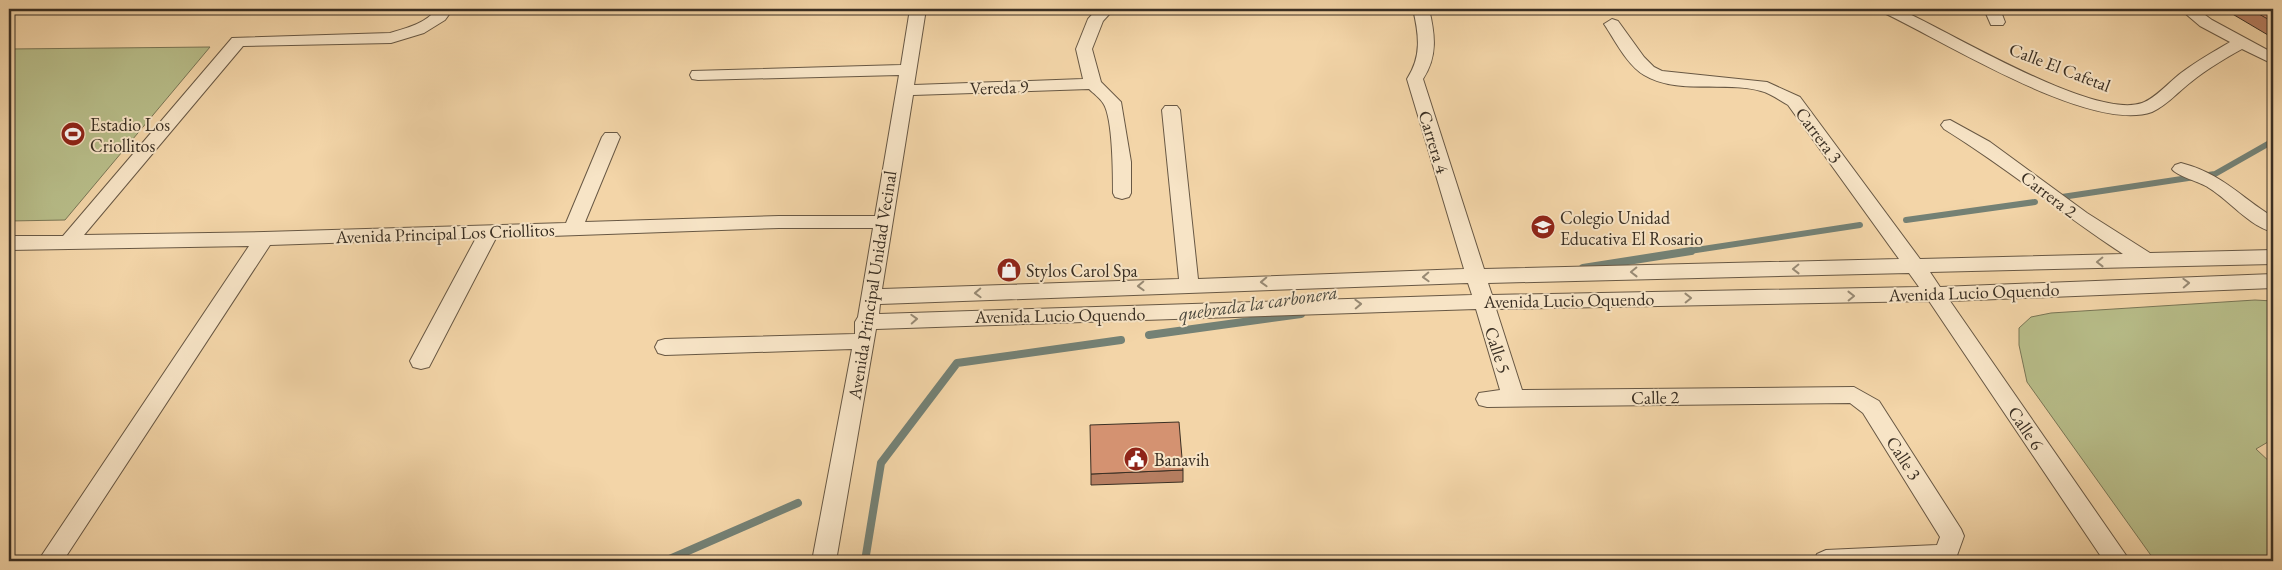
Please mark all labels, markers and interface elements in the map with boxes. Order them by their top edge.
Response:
street label: Calle El Cafetal [2006,37,2114,97]
street label: Vereda 9 [969,74,1029,100]
street label: Carrera 3 [1790,102,1848,168]
street label: Carrera 4 [1414,108,1455,177]
place label: Estadio Los Criollitos [90,113,170,157]
sports icon: Estadio Los Criollitos [60,121,86,147]
street label: Carrera 2 [2016,165,2082,223]
street label: Avenida Principal Unidad Vecinal [842,169,901,402]
place label: Colegio Unidad Educativa El Rosario [1560,206,1703,250]
school or university icon: Colegio Unidad Educativa El Rosario [1530,214,1556,240]
street label: Avenida Principal Los Criollitos [334,218,555,248]
shop icon: Stylos Carol Spa [996,257,1022,283]
one-way arrow [2095,257,2103,267]
place label: Stylos Carol Spa [1026,259,1138,282]
one-way arrow [1792,264,1800,274]
one-way arrow [1629,267,1637,278]
one-way arrow [1422,272,1430,282]
one-way arrow [1259,277,1267,287]
street label: Avenida Lucio Oquendo [1887,278,2060,307]
one-way arrow [2182,278,2190,289]
water label: quebrada la carbonera [1177,279,1339,328]
one-way arrow [1136,281,1144,292]
one-way arrow [974,287,982,298]
street label: Avenida Lucio Oquendo [1482,287,1655,313]
one-way arrow [1847,290,1855,301]
one-way arrow [1685,293,1693,303]
one-way arrow [1354,299,1362,310]
street label: Avenida Lucio Oquendo [973,302,1146,328]
one-way arrow [910,314,918,325]
street label: Calle 5 [1480,324,1516,376]
street label: Calle 2 [1631,385,1679,409]
street label: Calle 6 [2003,402,2049,455]
street label: Calle 3 [1881,432,1927,484]
public building icon: Banavih [1123,446,1149,472]
place label: Banavih [1154,448,1210,471]

